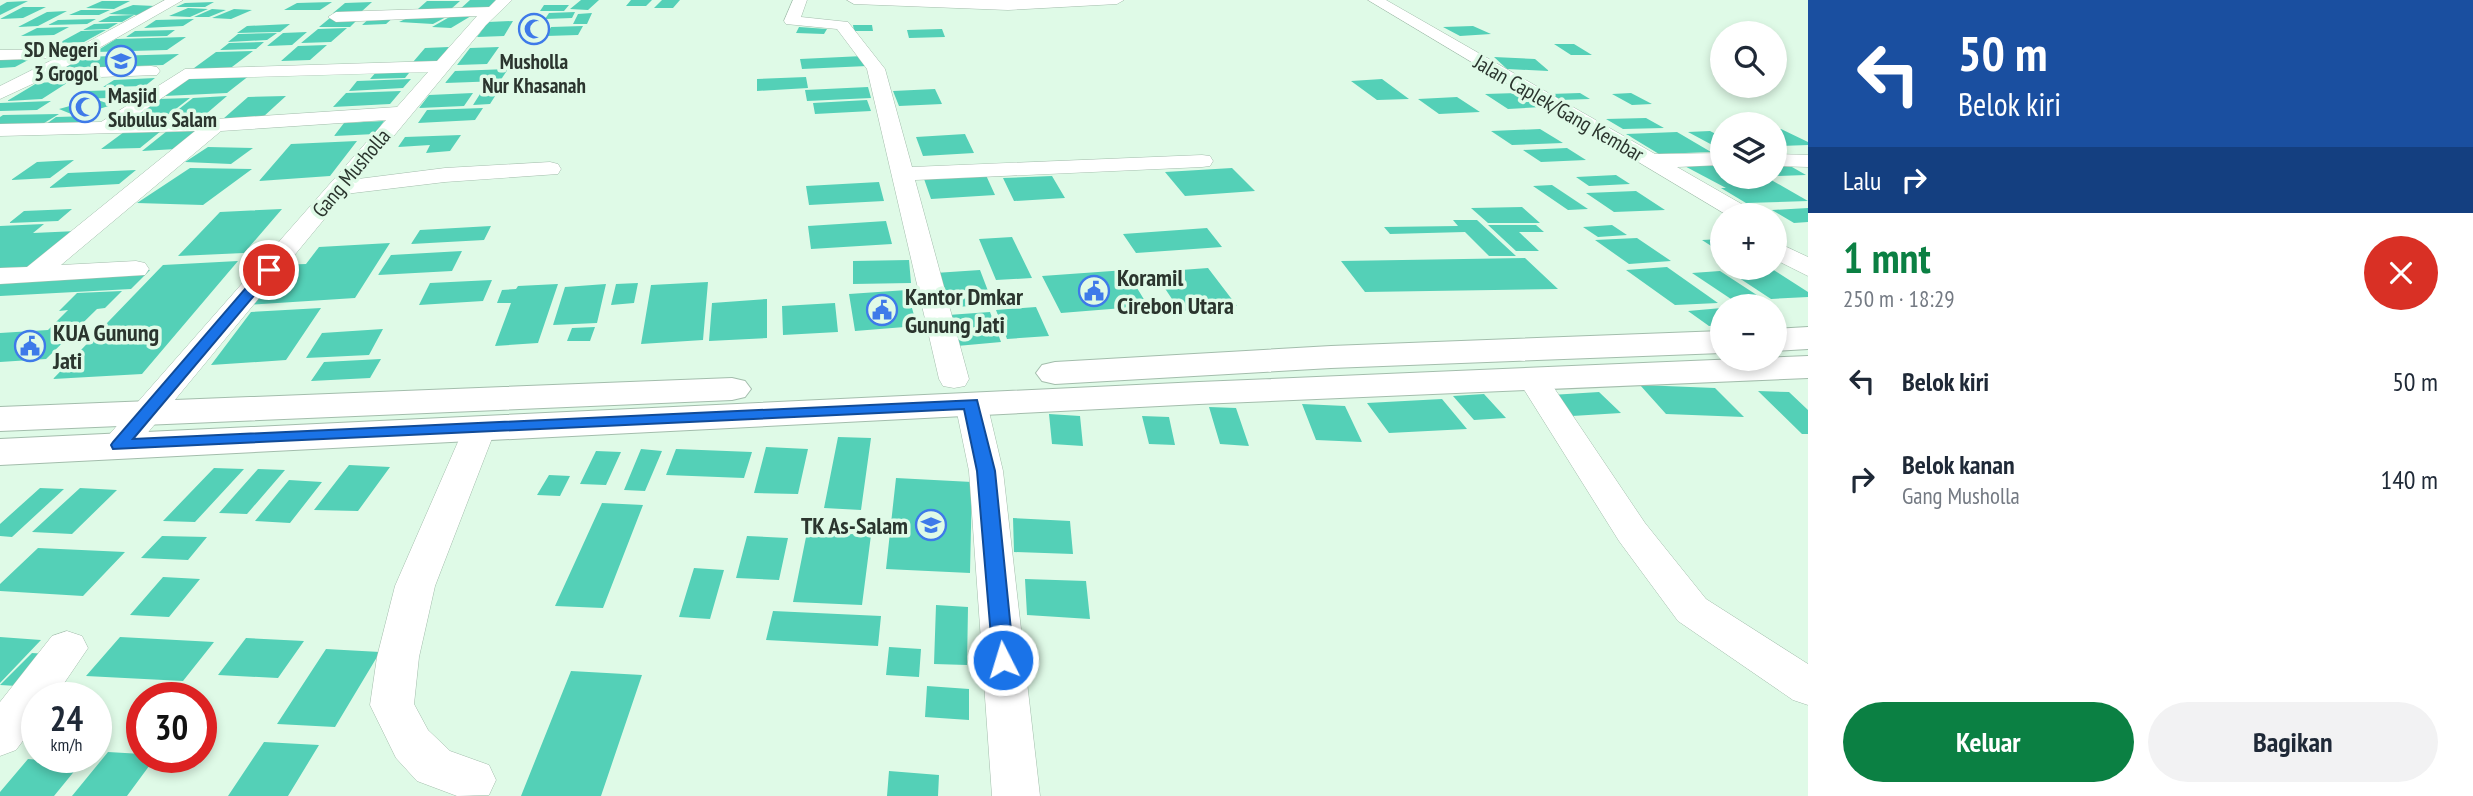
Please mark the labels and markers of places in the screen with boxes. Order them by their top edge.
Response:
mosque icon: Musholla Nur Khasanah [517,12,551,46]
place label: SD Negeri 3 Grogol [24,36,99,87]
school or university icon: SD Negeri 3 Grogol [104,44,138,78]
place label: Musholla Nur Khasanah [482,48,586,99]
place label: Masjid Subulus Salam [108,82,217,133]
mosque icon: Masjid Subulus Salam [68,90,102,124]
pin [239,240,299,300]
place label: Koramil Cirebon Utara [1117,262,1234,321]
public building icon: Koramil Cirebon Utara [1077,274,1111,308]
place label: Kantor Dmkar Gunung Jati [905,281,1024,340]
public building icon: Kantor Dmkar Gunung Jati [865,293,899,327]
place label: KUA Gunung Jati [52,317,159,376]
public building icon: KUA Gunung Jati [13,329,47,363]
school or university icon: TK As-Salam [914,508,948,542]
place label: TK As-Salam [801,510,908,541]

